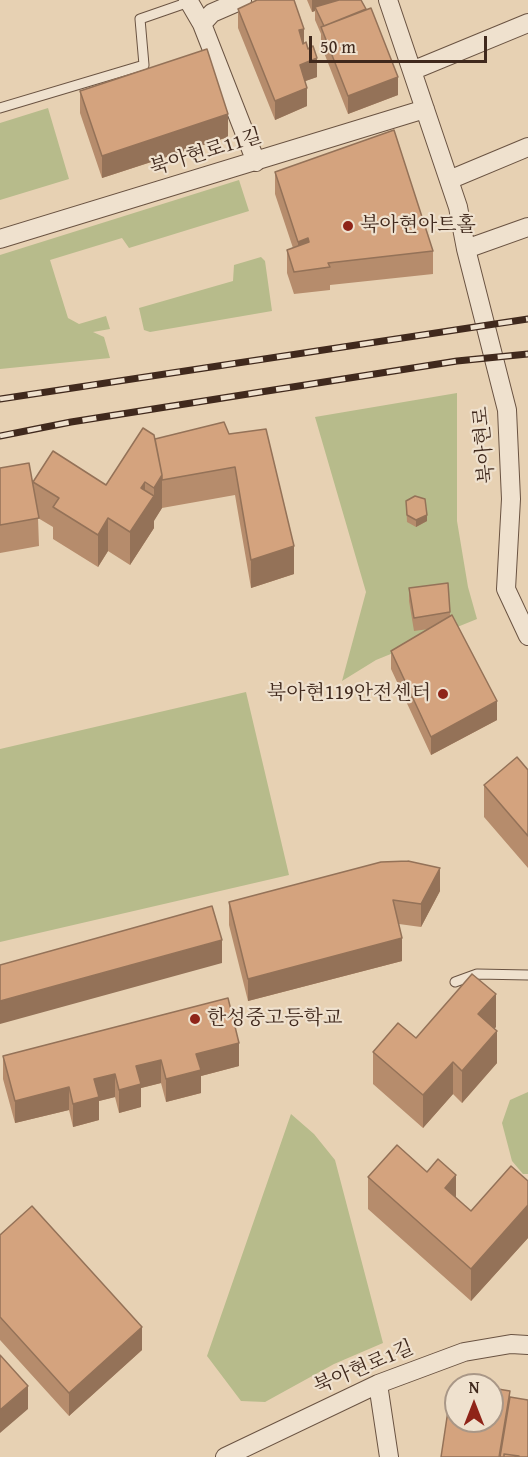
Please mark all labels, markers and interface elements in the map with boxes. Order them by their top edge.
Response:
scale bar [312,24,490,62]
text: 50 m [320,33,356,60]
street label: 북아현로11길 [147,125,265,181]
place label: 북아현아트홀 [360,214,476,238]
marker: 북아현아트홀 [341,219,355,233]
street label: 북아현로 [470,405,500,485]
place label: 북아현119안전센터 [267,682,431,706]
marker: 북아현119안전센터 [436,687,450,701]
place label: 한성중고등학교 [207,1007,342,1031]
marker: 한성중고등학교 [188,1012,202,1026]
street label: 북아현로1길 [310,1336,418,1400]
north arrow [444,1373,504,1433]
text: N [469,1375,479,1399]

